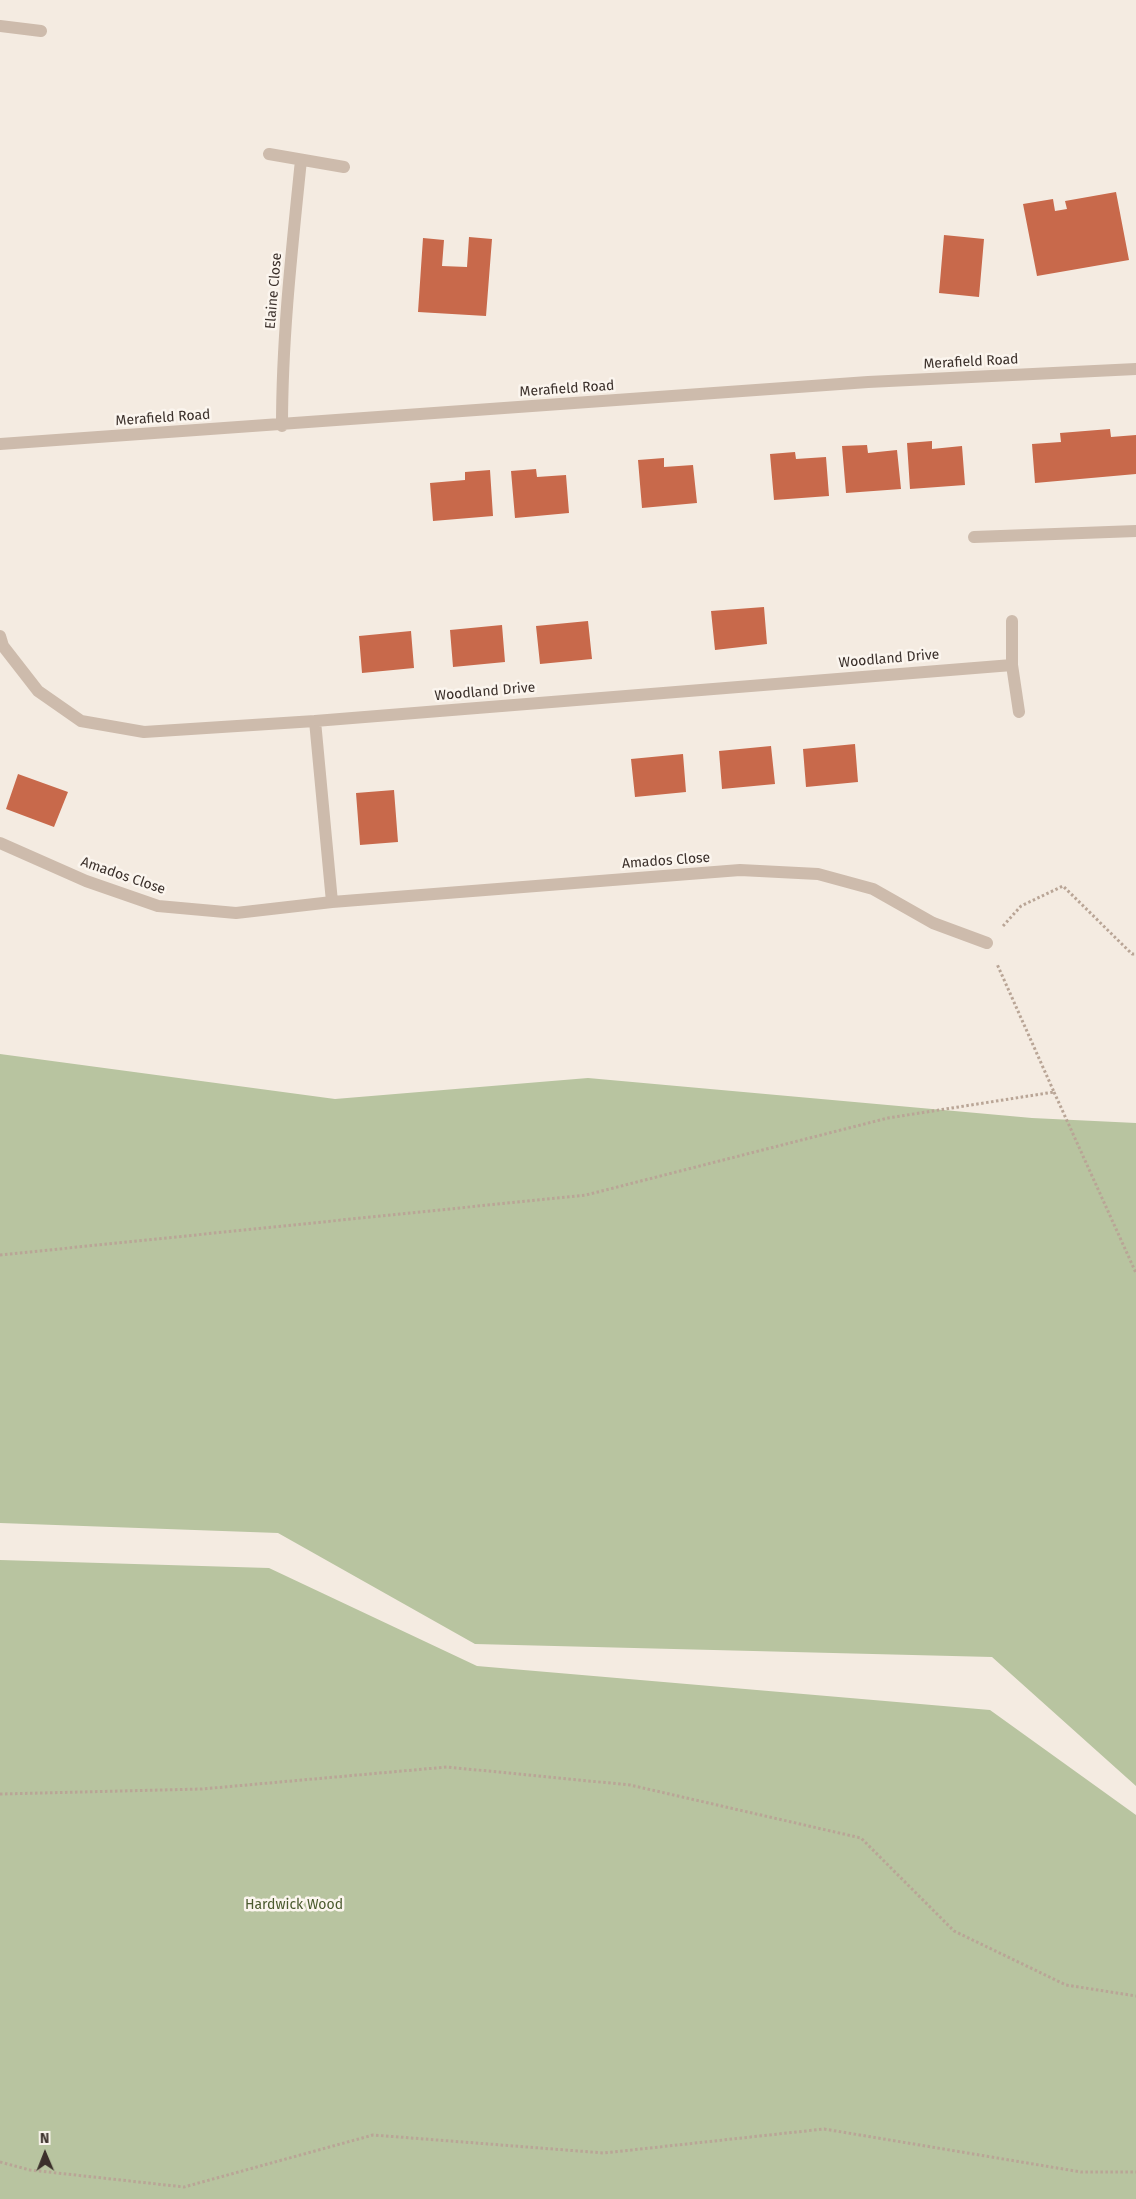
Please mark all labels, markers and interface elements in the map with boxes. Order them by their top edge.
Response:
street label: Elaine Close [262,252,286,330]
street label: Merafield Road [923,351,1019,373]
street label: Merafield Road [519,377,615,401]
street label: Merafield Road [115,406,211,430]
street label: Woodland Drive [838,646,940,672]
street label: Woodland Drive [434,679,536,705]
street label: Amados Close [621,850,711,872]
street label: Amados Close [78,854,168,898]
park label: Hardwick Wood [245,1897,343,1913]
north arrow [20,2129,70,2179]
text: N [40,2130,50,2147]

